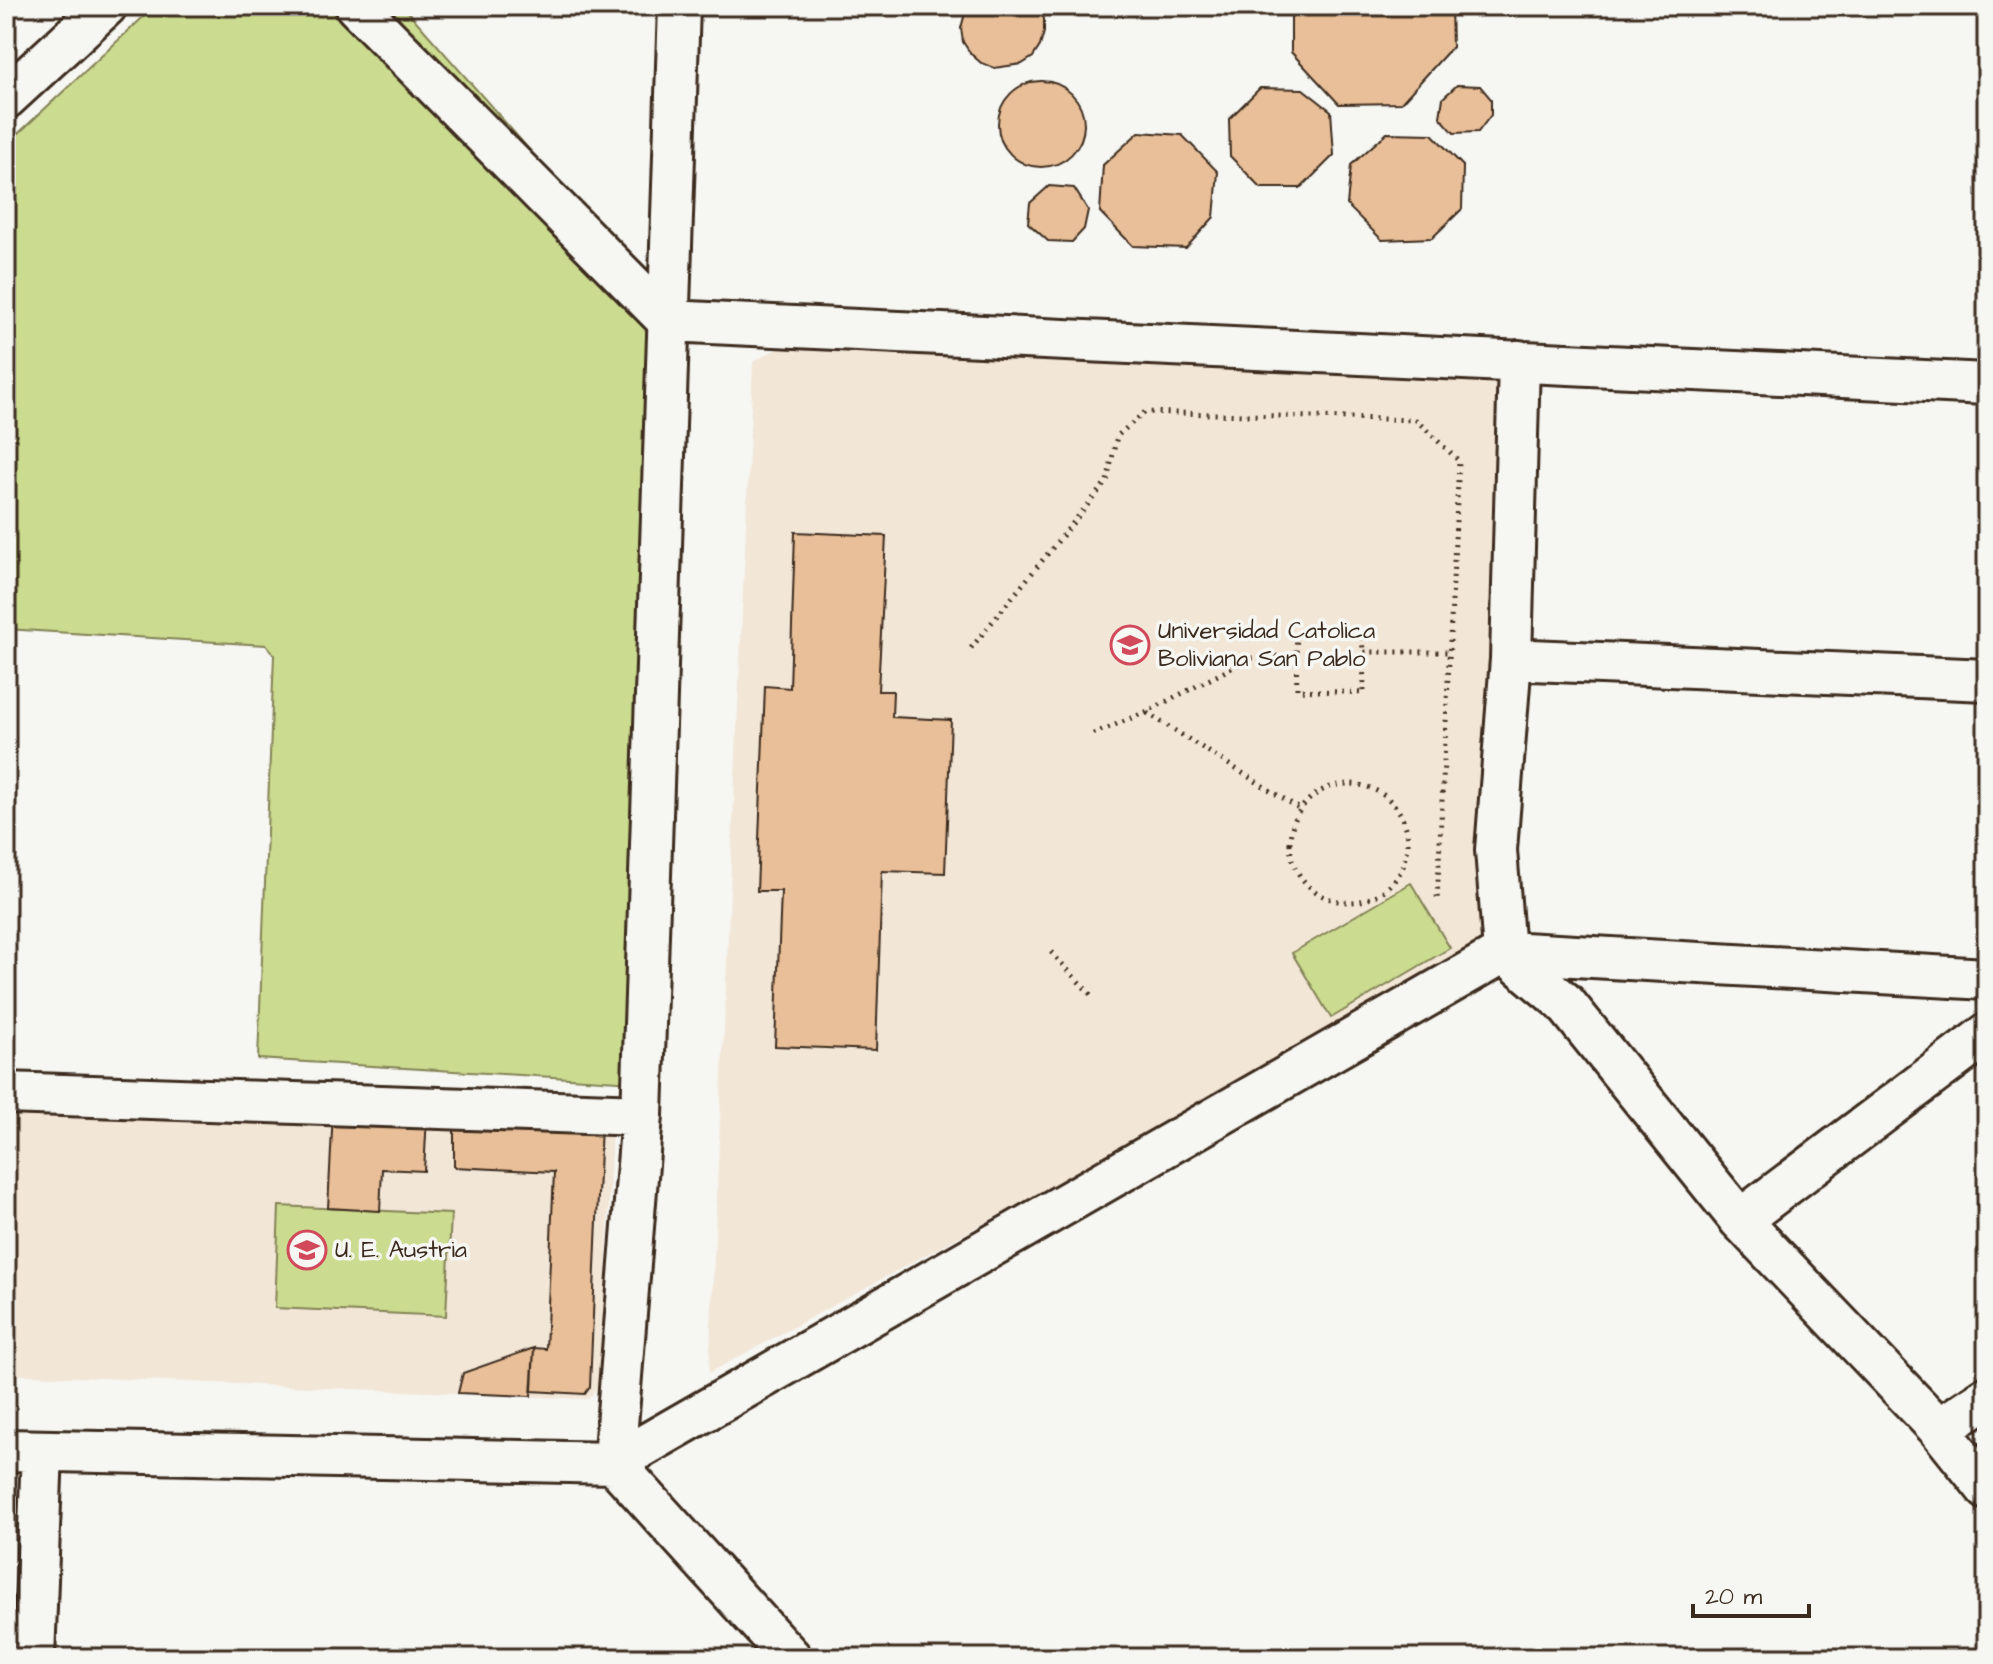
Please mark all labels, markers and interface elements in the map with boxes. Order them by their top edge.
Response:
place label: Universidad Catolica Boliviana San Pablo [1158,614,1375,676]
school or university icon: Universidad Catolica Boliviana San Pablo [1109,624,1151,666]
school or university icon: U. E. Austria [286,1229,328,1271]
place label: U. E. Austria [335,1233,467,1267]
scale bar [1693,1568,1809,1618]
text: 20 m [1705,1580,1762,1614]

